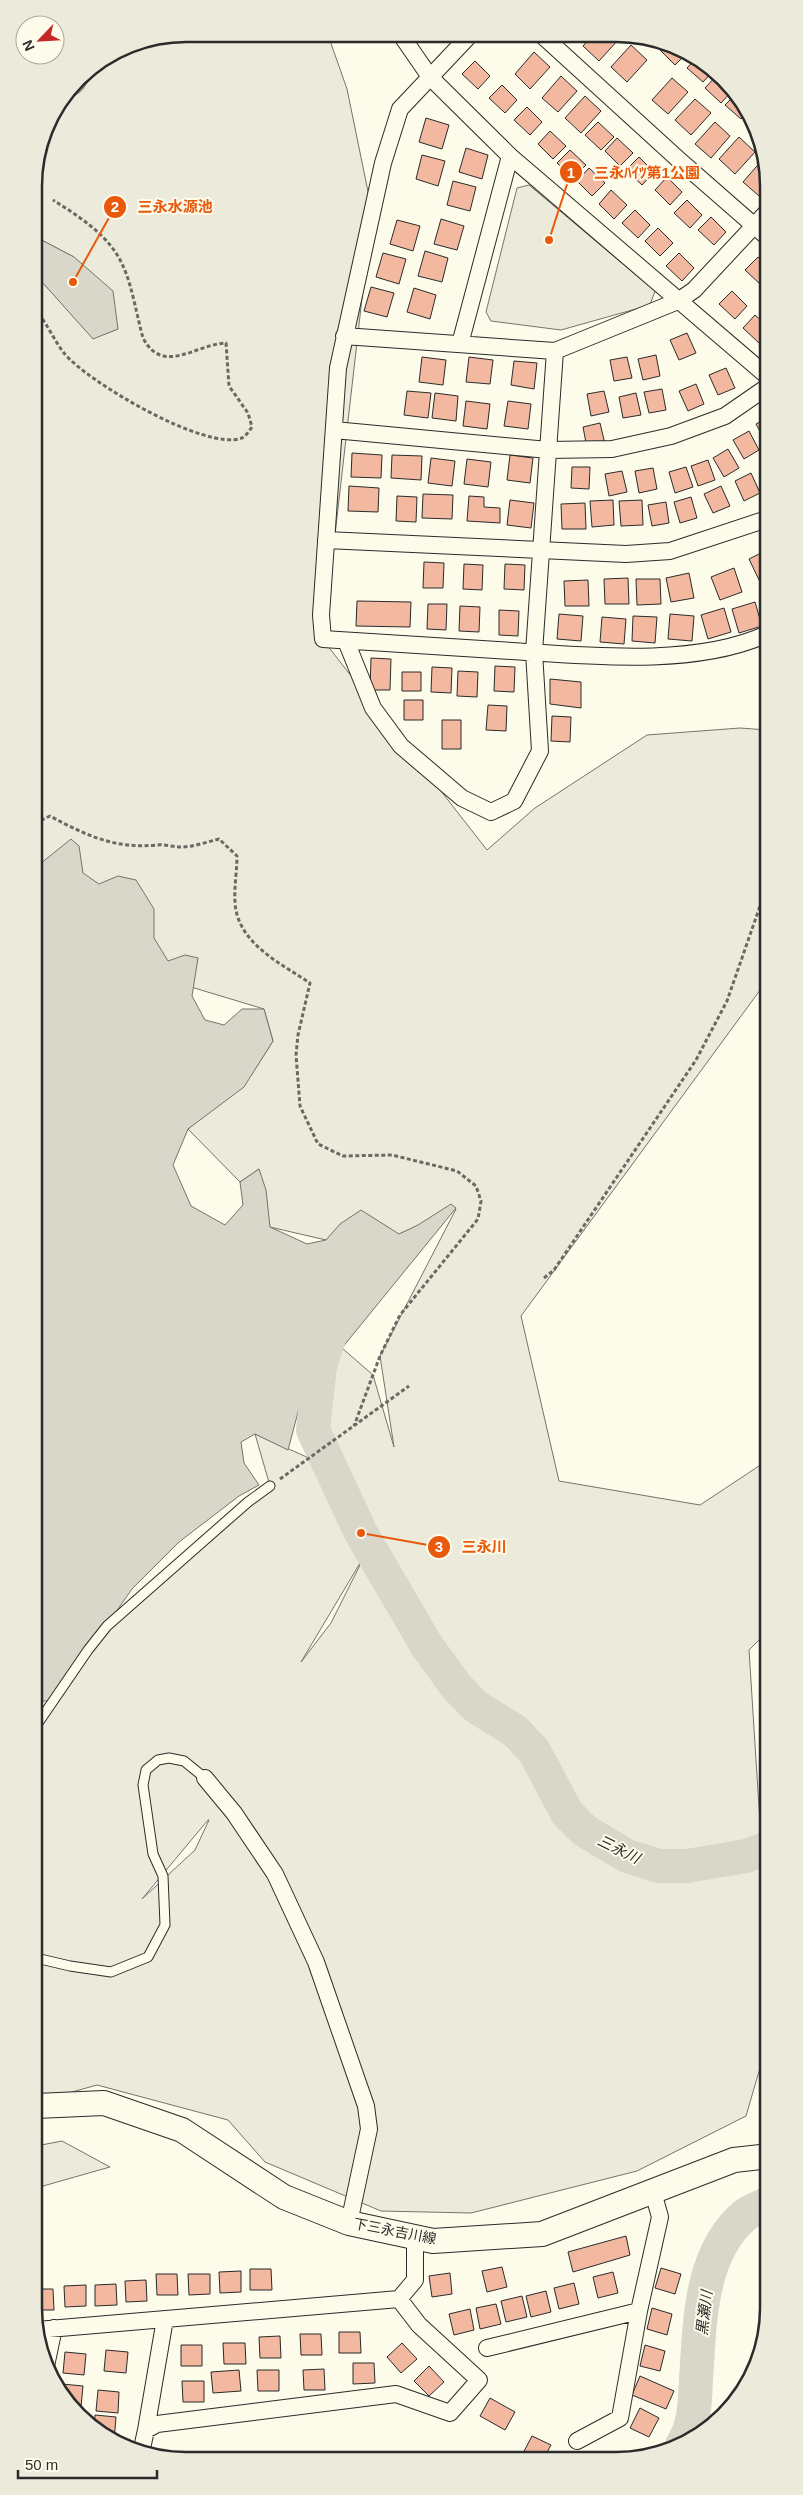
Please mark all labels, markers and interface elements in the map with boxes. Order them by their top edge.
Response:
north arrow [15,15,65,65]
text: N [19,38,38,53]
callout: 三永ﾊｲﾂ第1公園 [559,157,710,187]
text: 1 [567,164,575,181]
text: 三永ﾊｲﾂ第1公園 [594,164,700,181]
callout: 三永水源池 [102,192,222,222]
text: 2 [111,198,119,215]
text: 三永水源池 [137,198,213,215]
callout: 三永川 [426,1532,516,1562]
text: 3 [435,1538,443,1555]
text: 三永川 [461,1538,507,1555]
water label: 三永川 [595,1831,645,1867]
street label: 下三永吉川線 [352,2215,438,2247]
water label: 黒瀬川 [693,2288,715,2336]
scale bar [18,2448,156,2480]
text: 50 m [25,2456,58,2473]

